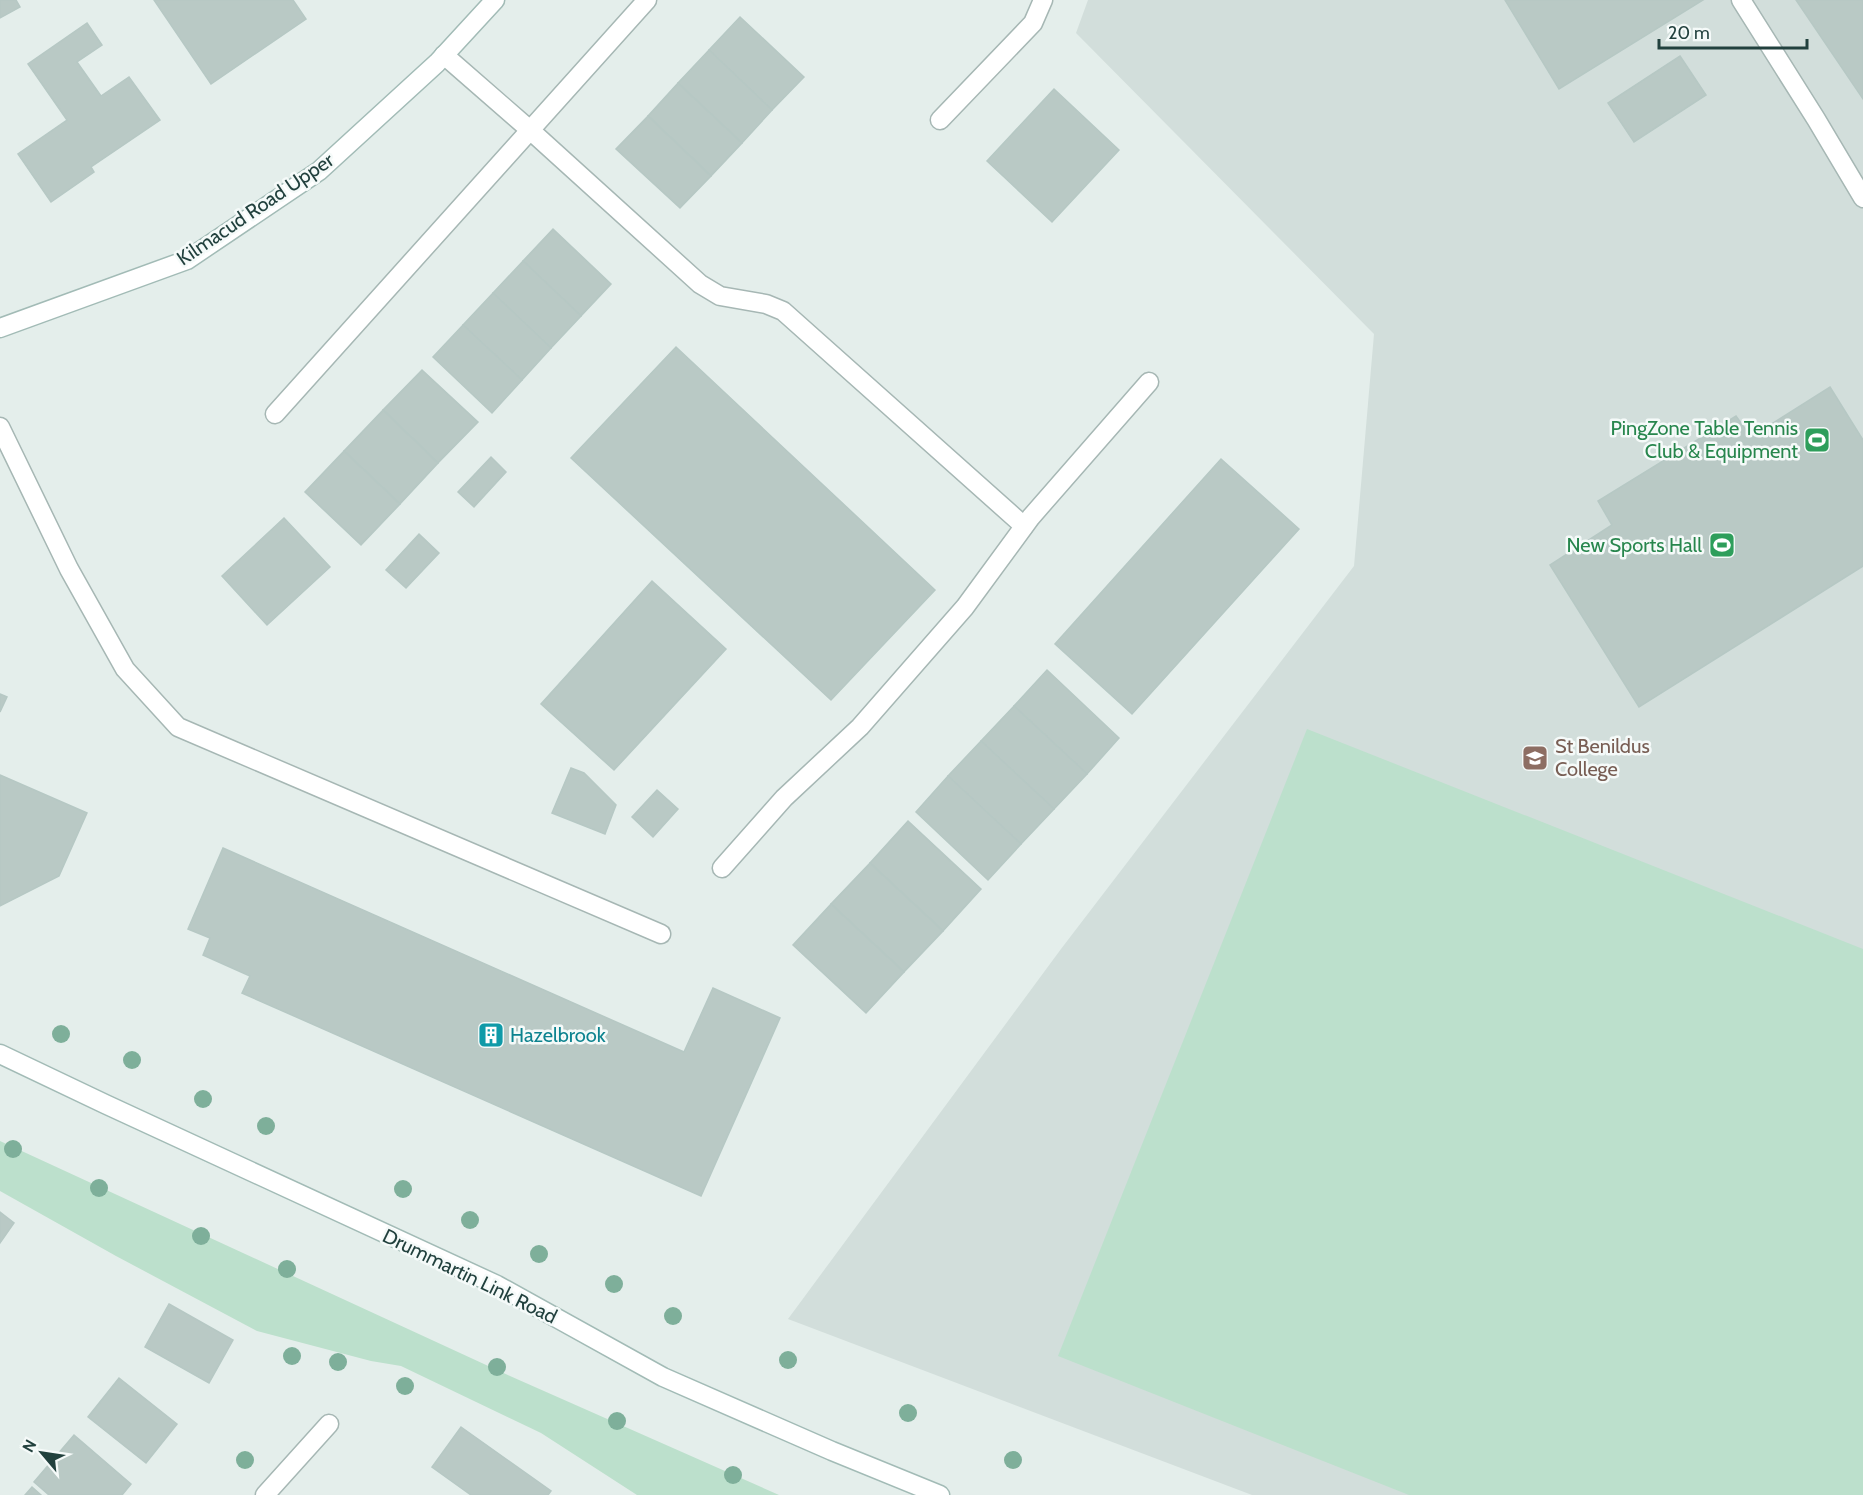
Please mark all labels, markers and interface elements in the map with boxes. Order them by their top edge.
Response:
scale bar [1659,12,1808,50]
text: 20 m [1668,22,1710,44]
street label: Kilmacud Road Upper [172,147,339,270]
place label: PingZone Table Tennis Club & Equipment [1611,416,1798,463]
sports icon: PingZone Table Tennis Club & Equipment [1802,425,1832,455]
sports icon: New Sports Hall [1707,530,1737,560]
place label: New Sports Hall [1566,533,1702,557]
place label: St Benildus College [1555,734,1650,781]
school or university icon: St Benildus College [1520,743,1550,773]
building icon: Hazelbrook [476,1020,506,1050]
place label: Hazelbrook [510,1023,606,1047]
street label: Drummartin Link Road [379,1223,561,1329]
north arrow [12,1423,72,1483]
text: N [18,1436,40,1456]

